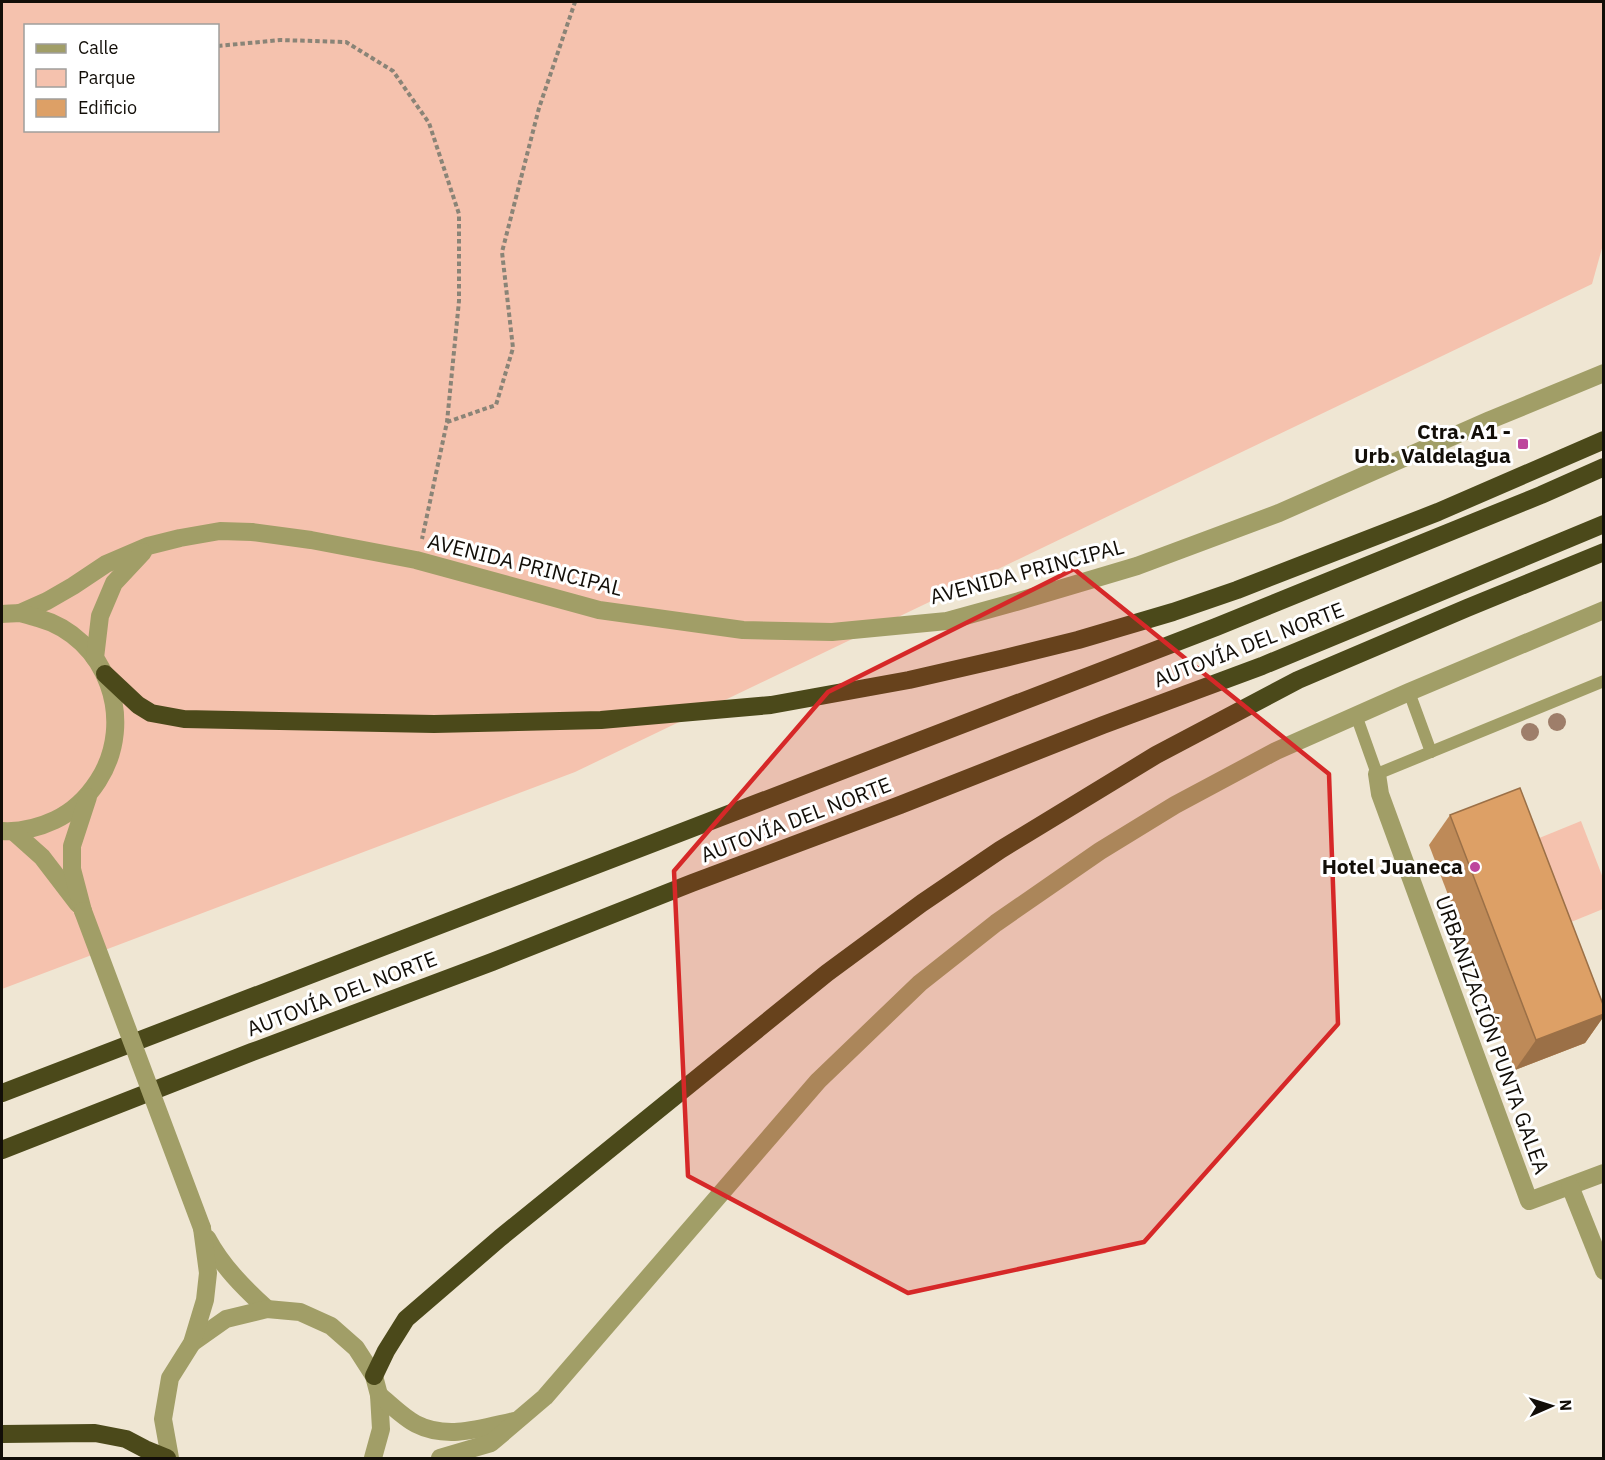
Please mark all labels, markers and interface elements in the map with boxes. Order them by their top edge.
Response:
legend [24,24,219,132]
text: Calle [78,36,118,59]
text: Parque [78,66,136,89]
text: Edificio [78,96,137,119]
place label: Ctra. A1 - Urb. Valdelagua [1354,417,1511,469]
marker: Ctra. A1 - Urb. Valdelagua [1516,437,1530,451]
street label: AVENIDA PRINCIPAL [425,526,626,602]
street label: AVENIDA PRINCIPAL [927,532,1127,610]
street label: AUTOVÍA DEL NORTE [1149,595,1348,693]
street label: AUTOVÍA DEL NORTE [696,770,895,868]
place label: Hotel Juaneca [1322,852,1463,880]
marker: Hotel Juaneca [1468,860,1482,874]
street label: URBANIZACIÓN PUNTA GALEA [1429,892,1556,1178]
street label: AUTOVÍA DEL NORTE [242,944,441,1042]
north arrow [1521,1376,1581,1436]
text: N [1556,1399,1576,1412]

